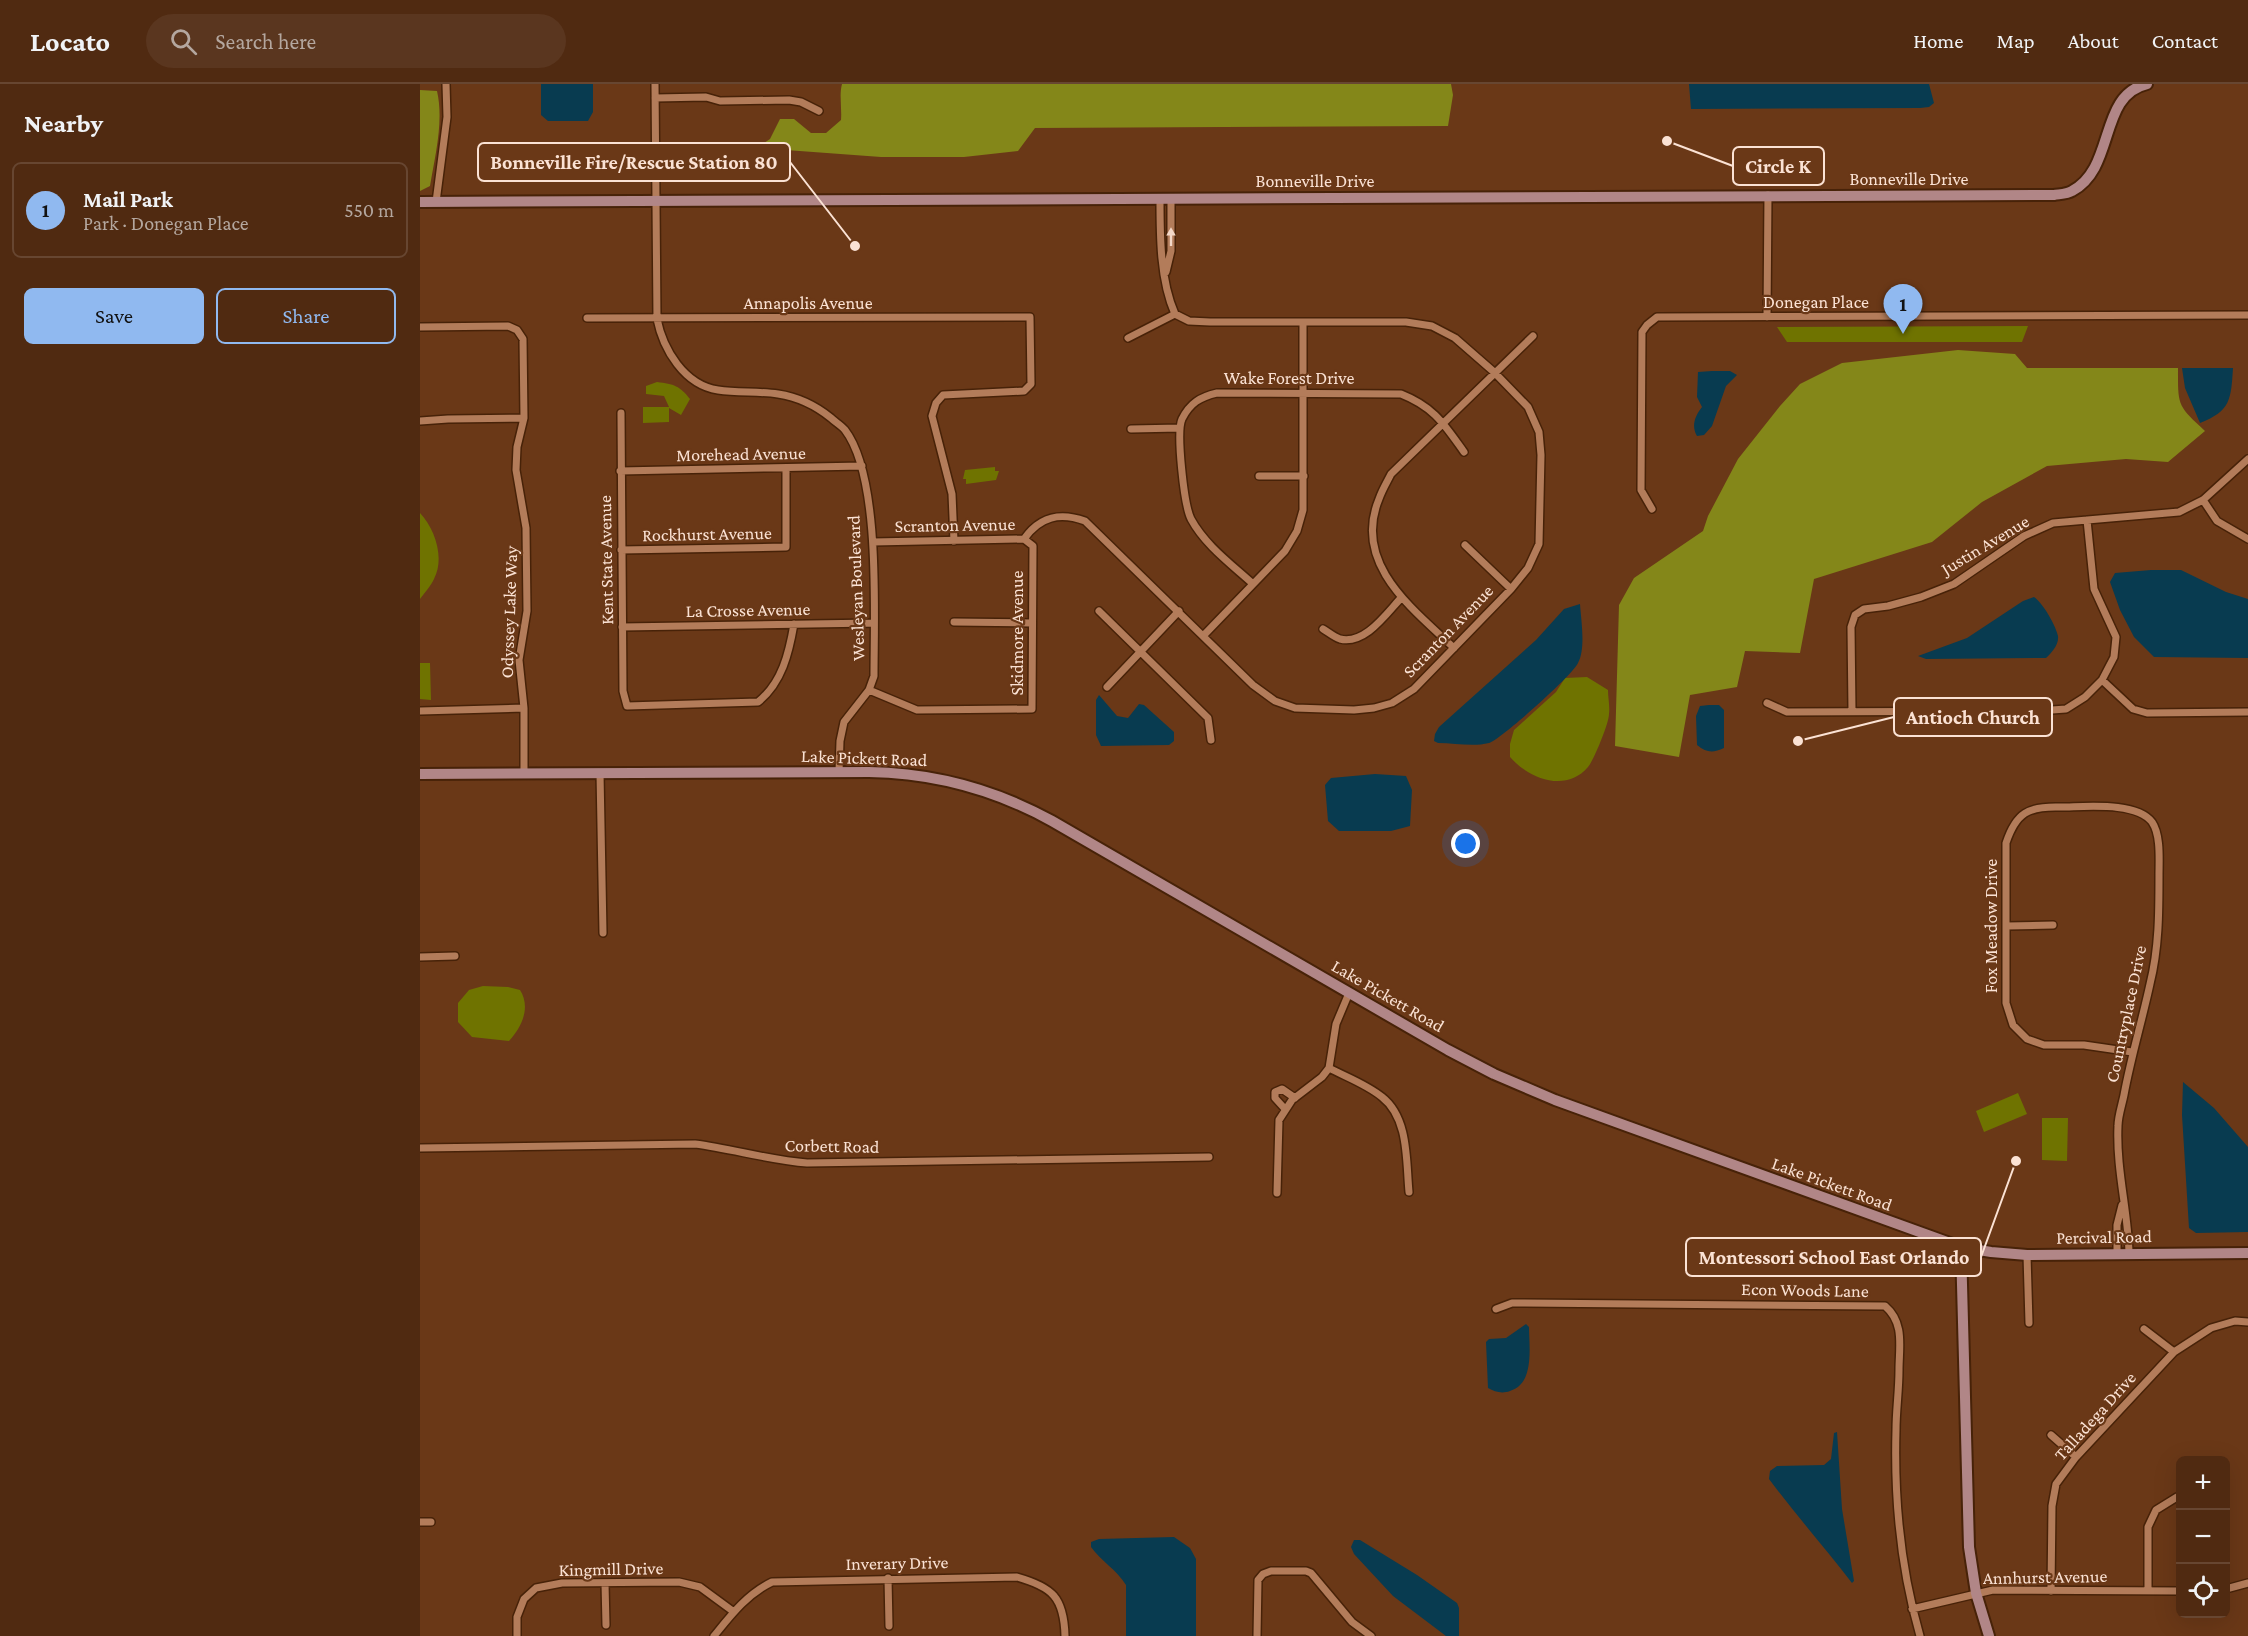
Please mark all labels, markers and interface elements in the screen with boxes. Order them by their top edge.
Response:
search box [146,14,566,68]
icon: search [167,25,200,58]
text: Locato [30,26,110,57]
text: Search here [215,29,316,54]
text: Home [1913,29,1963,53]
text: Map [1996,29,2035,53]
text: About [2068,29,2119,53]
text: Contact [2152,29,2218,53]
text: Nearby [24,109,103,138]
callout: Bonneville Fire/Rescue Station 80 [478,143,790,181]
callout: Circle K [1733,147,1824,185]
text: Bonneville Fire/Rescue Station 80 [490,151,778,173]
text: Circle K [1745,155,1812,177]
street label: Bonneville Drive [1850,169,1969,189]
street label: Bonneville Drive [1256,171,1375,191]
text: Mail Park [83,187,173,212]
text: 1 [42,199,49,221]
text: 550 m [344,199,394,221]
text: Park · Donegan Place [83,212,248,234]
one-way arrow [1166,227,1176,246]
pin: 1 [1884,284,1922,334]
button: Save [24,288,204,344]
button: Share [216,288,396,344]
street label: Donegan Place [1763,292,1869,312]
street label: Annapolis Avenue [743,293,873,313]
street label: Wake Forest Drive [1224,368,1354,388]
street label: Morehead Avenue [676,443,806,465]
street label: Kent State Avenue [595,495,617,625]
street label: Justin Avenue [1936,511,2033,580]
street label: Wesleyan Boulevard [843,514,869,661]
street label: Scranton Avenue [894,514,1016,536]
street label: Rockhurst Avenue [642,523,772,545]
street label: Odyssey Lake Way [497,545,521,679]
street label: Skidmore Avenue [1007,570,1027,695]
street label: Scranton Avenue [1399,581,1497,681]
street label: La Crosse Avenue [685,599,811,621]
callout: Antioch Church [1894,698,2052,736]
text: Antioch Church [1905,706,2040,728]
street label: Lake Pickett Road [801,746,928,770]
your location [1451,829,1480,858]
street label: Fox Meadow Drive [1981,859,2001,993]
street label: Countryplace Drive [2102,944,2150,1084]
street label: Lake Pickett Road [1328,956,1448,1037]
street label: Corbett Road [784,1135,880,1157]
street label: Lake Pickett Road [1769,1153,1895,1215]
street label: Percival Road [2056,1226,2153,1248]
callout: Montessori School East Orlando [1686,1238,1981,1276]
text: Montessori School East Orlando [1698,1246,1970,1268]
street label: Econ Woods Lane [1741,1279,1869,1301]
street label: Talladega Drive [2050,1368,2140,1464]
map controls [2176,1456,2230,1618]
button: + [2176,1456,2230,1510]
button: − [2176,1510,2230,1564]
street label: Inverary Drive [845,1552,949,1574]
street label: Kingmill Drive [559,1558,664,1580]
button: locate [2176,1564,2230,1618]
street label: Annhurst Avenue [1983,1566,2107,1588]

